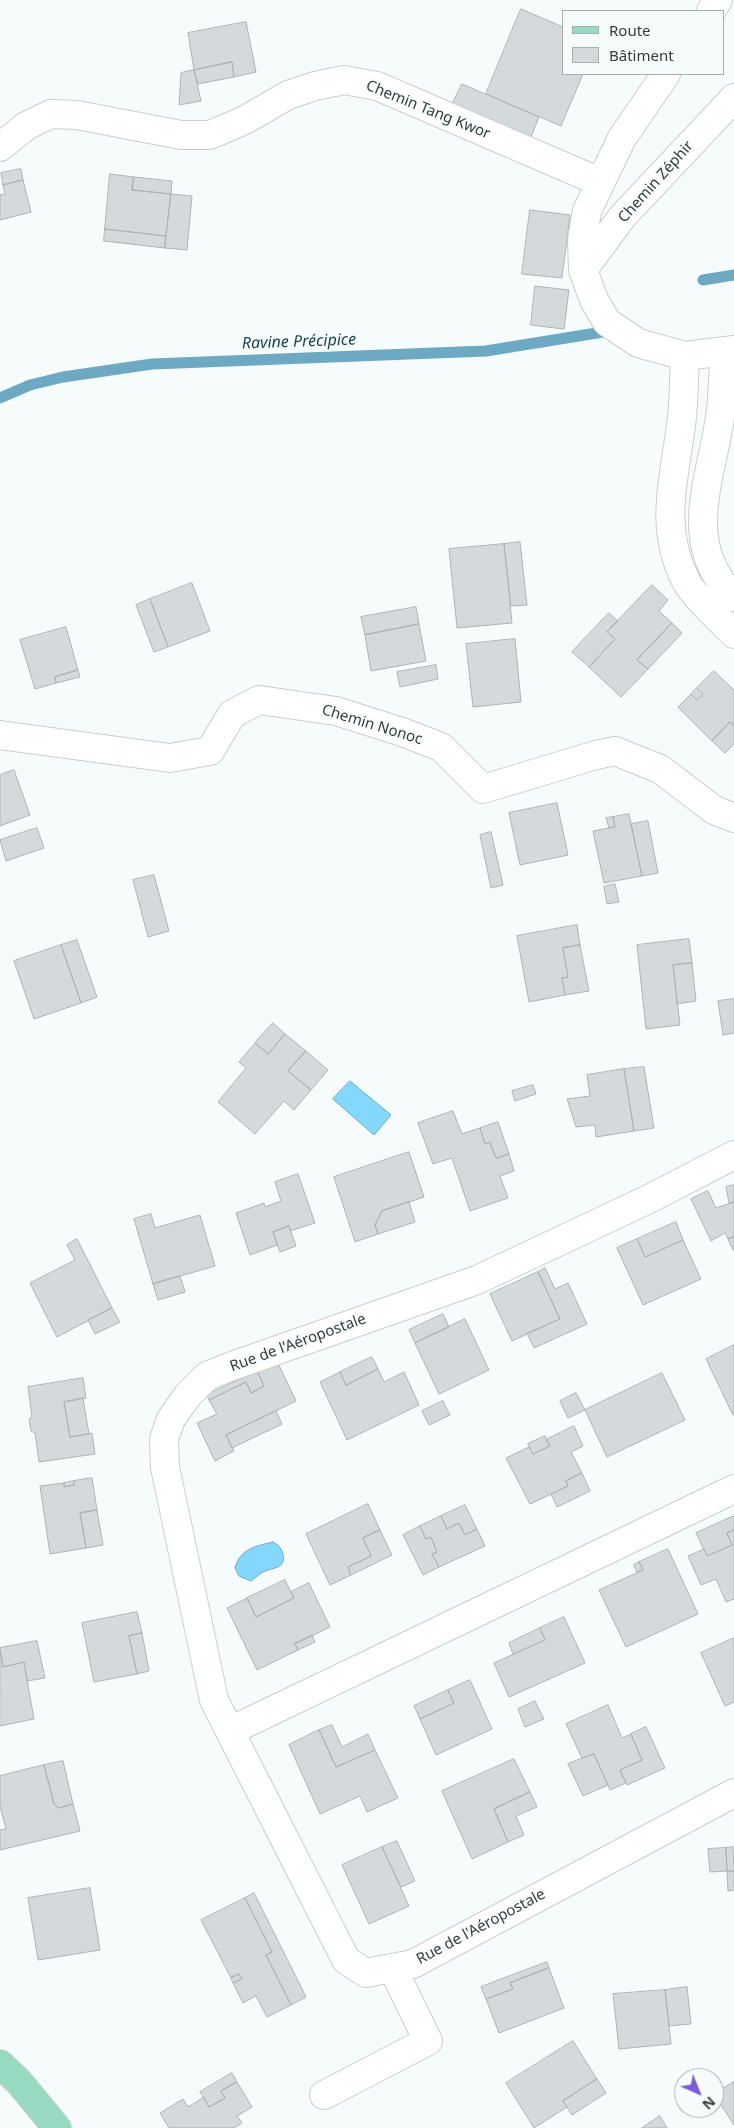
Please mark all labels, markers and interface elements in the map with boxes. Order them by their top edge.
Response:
legend [562,10,724,75]
text: Route [609,20,651,40]
text: Bâtiment [609,45,674,65]
street label: Chemin Tang Kwor [363,77,493,143]
street label: Chemin Zéphir [615,137,697,227]
water label: Ravine Précipice [242,330,356,354]
street label: Chemin Nonoc [319,701,425,749]
street label: Rue de l'Aéropostale [228,1310,368,1376]
street label: Rue de l'Aéropostale [413,1885,549,1969]
north arrow [674,2068,724,2118]
text: N [698,2093,720,2114]

